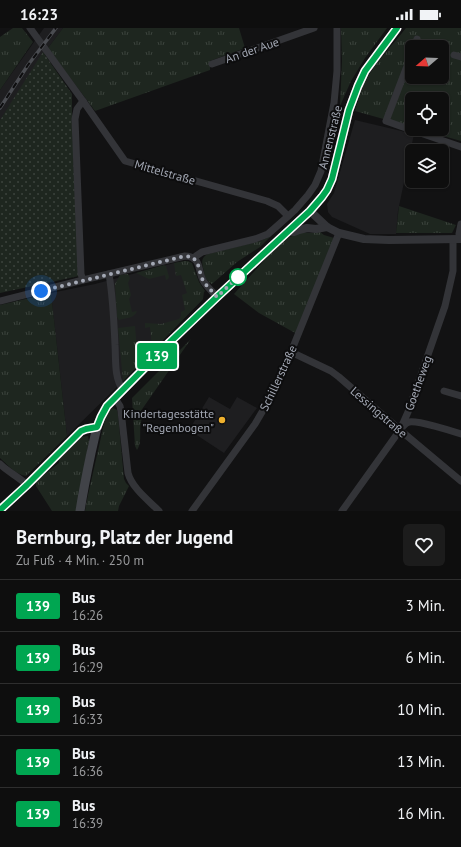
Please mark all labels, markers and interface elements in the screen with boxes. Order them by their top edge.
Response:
text: 16:23 [20,5,58,24]
street label: An der Aue [223,34,281,66]
north arrow [405,40,449,84]
map controls [405,40,449,188]
button: locate [405,92,449,136]
street label: Annenstraße [315,104,345,170]
button: layers [405,144,449,188]
street label: Mittelstraße [133,156,197,188]
unlabelled marker [229,268,247,286]
your location [31,281,51,301]
line badge: 139 [134,343,180,369]
street label: Schillerstraße [256,343,300,413]
text: 139 [145,347,169,365]
street label: Goetheweg [401,353,435,413]
street label: Lessingstraße [348,383,410,441]
place label: Kindertagesstätte "Regenbogen" [123,406,214,435]
marker: Kindertagesstätte "Regenbogen" [217,415,227,425]
button: heart [403,524,445,566]
text: Bernburg, Platz der Jugend [16,525,233,549]
text: Zu Fuß · 4 Min. · 250 m [16,552,144,569]
text: Bus [72,588,95,607]
text: 3 Min. [406,596,445,615]
text: 139 [26,597,50,615]
text: 16:26 [72,607,103,624]
text: Bus [72,640,95,659]
text: 6 Min. [406,648,445,667]
text: 139 [26,649,50,667]
text: 16:29 [72,659,103,676]
text: Bus [72,692,95,711]
text: 10 Min. [397,700,445,719]
text: 139 [26,701,50,719]
text: 16:33 [72,711,103,728]
text: Bus [72,744,95,763]
text: 13 Min. [397,752,445,771]
text: 139 [26,753,50,771]
text: 16:36 [72,763,103,780]
text: Bus [72,796,95,815]
text: 16 Min. [397,804,445,823]
text: 139 [26,805,50,823]
text: 16:39 [72,815,103,832]

